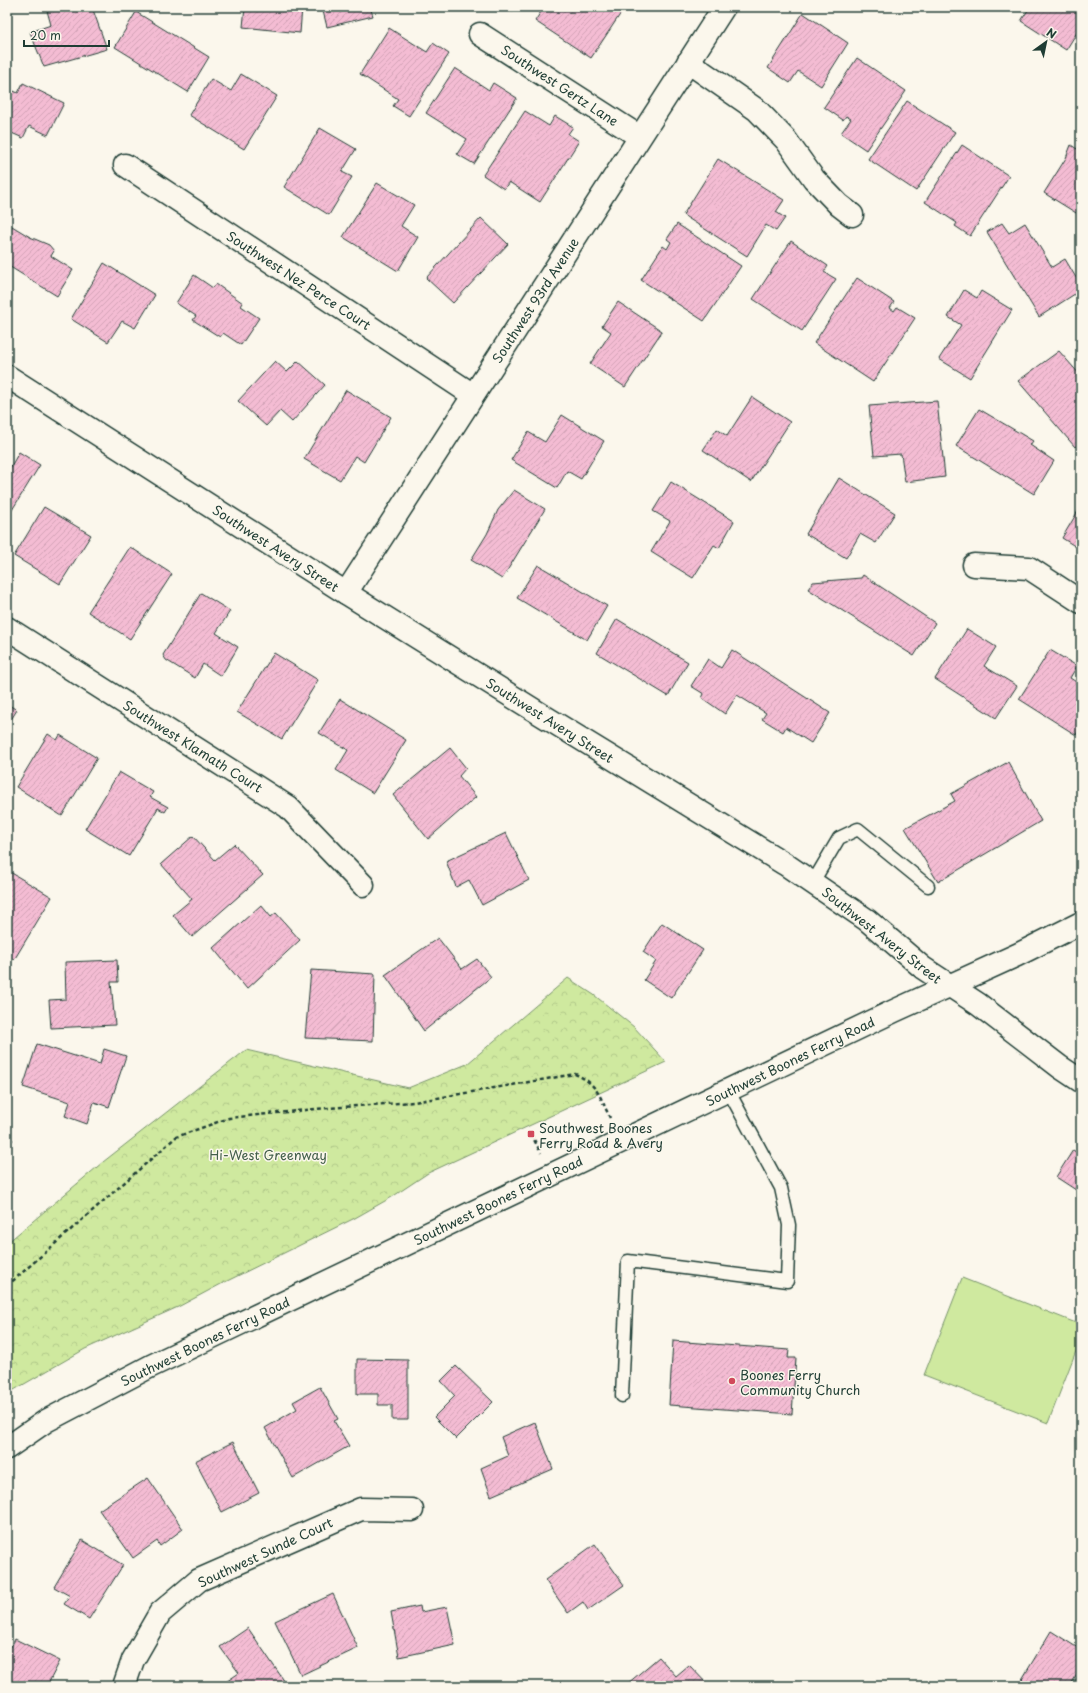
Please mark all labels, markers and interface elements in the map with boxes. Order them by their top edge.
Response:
scale bar [24,22,109,48]
north arrow [1026,22,1066,62]
text: N [1043,24,1060,43]
text: 20 m [30,26,61,44]
street label: Southwest Gertz Lane [498,40,623,130]
street label: Southwest Nez Perce Court [223,226,375,334]
street label: Southwest 93rd Avenue [487,234,583,366]
street label: Southwest Avery Street [209,500,343,596]
street label: Southwest Avery Street [483,673,617,767]
street label: Southwest Klamath Court [120,695,266,797]
street label: Southwest Avery Street [818,882,946,988]
street label: Southwest Boones Ferry Road [702,1012,878,1110]
place label: Southwest Boones Ferry Road & Avery [539,1118,663,1152]
marker: Southwest Boones Ferry Road & Avery [526,1129,536,1139]
park label: Hi-West Greenway [209,1145,327,1164]
street label: Southwest Boones Ferry Road [410,1151,586,1249]
street label: Southwest Boones Ferry Road [117,1292,293,1390]
place label: Boones Ferry Community Church [740,1365,860,1399]
marker: Boones Ferry Community Church [727,1376,737,1386]
street label: Southwest Sunde Court [194,1512,336,1592]

